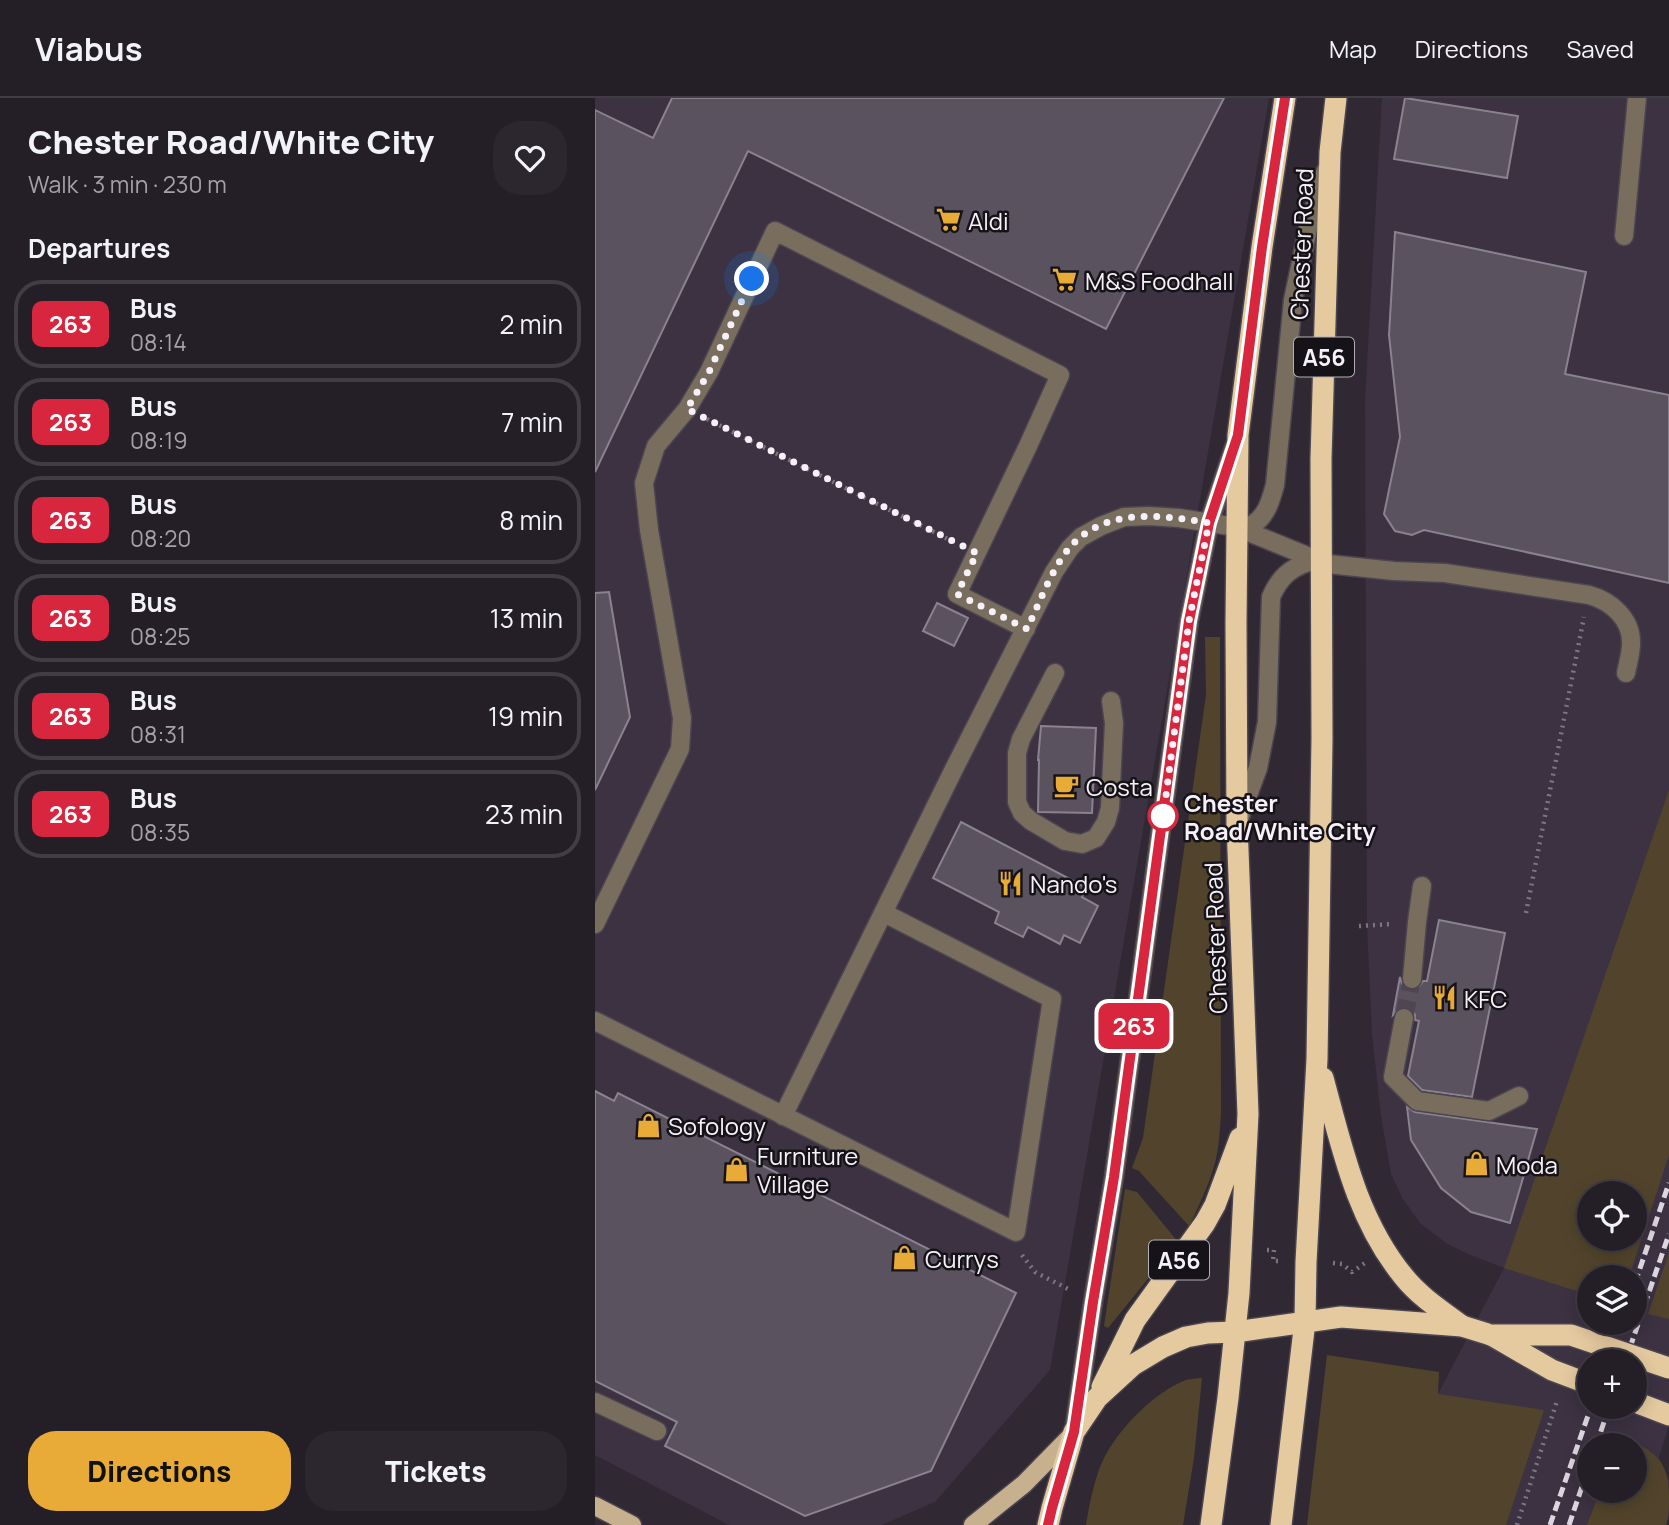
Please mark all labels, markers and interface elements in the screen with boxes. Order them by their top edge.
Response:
text: Viabus [35,26,143,71]
text: Map [1329,32,1377,65]
text: Directions [1415,32,1528,65]
text: Saved [1566,32,1634,65]
text: Chester Road/White City [28,119,434,164]
button: heart [493,121,567,195]
text: Walk · 3 min · 230 m [28,168,227,200]
street label: Chester Road [1282,168,1320,320]
place label: Aldi [968,204,1009,237]
supermarket icon: Aldi [934,206,962,234]
text: Departures [28,230,170,266]
your location [734,261,769,296]
place label: M&S Foodhall [1085,264,1234,297]
supermarket icon: M&S Foodhall [1051,266,1079,294]
text: Bus [130,290,177,326]
text: 2 min [499,306,563,342]
text: 263 [49,307,92,340]
text: 08:14 [130,326,187,358]
road number: A56 [1294,338,1354,376]
text: Bus [130,388,177,424]
text: 7 min [501,404,563,440]
text: 263 [49,405,92,438]
text: 08:19 [130,424,188,456]
text: Bus [130,486,177,522]
text: 8 min [499,502,563,538]
text: 263 [49,503,92,536]
text: 08:20 [130,522,191,554]
text: Bus [130,584,177,620]
text: 13 min [490,600,563,636]
text: 263 [49,601,92,634]
text: 08:25 [130,620,191,652]
text: Bus [130,682,177,718]
text: 19 min [488,698,563,734]
text: 263 [49,699,92,732]
text: 08:31 [130,718,186,750]
place label: Costa [1086,770,1153,803]
cafe icon: Costa [1052,772,1080,800]
text: Bus [130,780,177,816]
place label: Chester Road/White City [1184,786,1376,847]
text: 23 min [485,796,563,832]
text: 263 [49,797,92,830]
marker: Chester Road/White City [1148,801,1178,831]
text: 08:35 [130,816,190,848]
street label: Chester Road [1196,862,1234,1014]
place label: Nando's [1030,867,1117,900]
restaurant icon: Nando's [996,869,1024,897]
place label: KFC [1464,982,1508,1015]
restaurant icon: KFC [1430,984,1458,1012]
line badge: 263 [1094,1003,1174,1049]
text: 263 [1112,1009,1156,1042]
place label: Sofology [668,1109,766,1142]
shop icon: Sofology [634,1111,662,1139]
place label: Furniture Village [757,1139,858,1200]
place label: Moda [1496,1148,1558,1181]
shop icon: Moda [1462,1150,1490,1178]
shop icon: Furniture Village [723,1155,751,1183]
map controls [1577,1181,1647,1503]
button: locate [1577,1181,1647,1251]
road number: A56 [1149,1240,1209,1280]
place label: Currys [925,1242,999,1275]
shop icon: Currys [891,1244,919,1272]
button: layers [1577,1265,1647,1335]
button: + [1577,1349,1647,1419]
button: Directions [28,1431,291,1511]
button: Tickets [305,1431,567,1511]
button: − [1577,1433,1647,1503]

